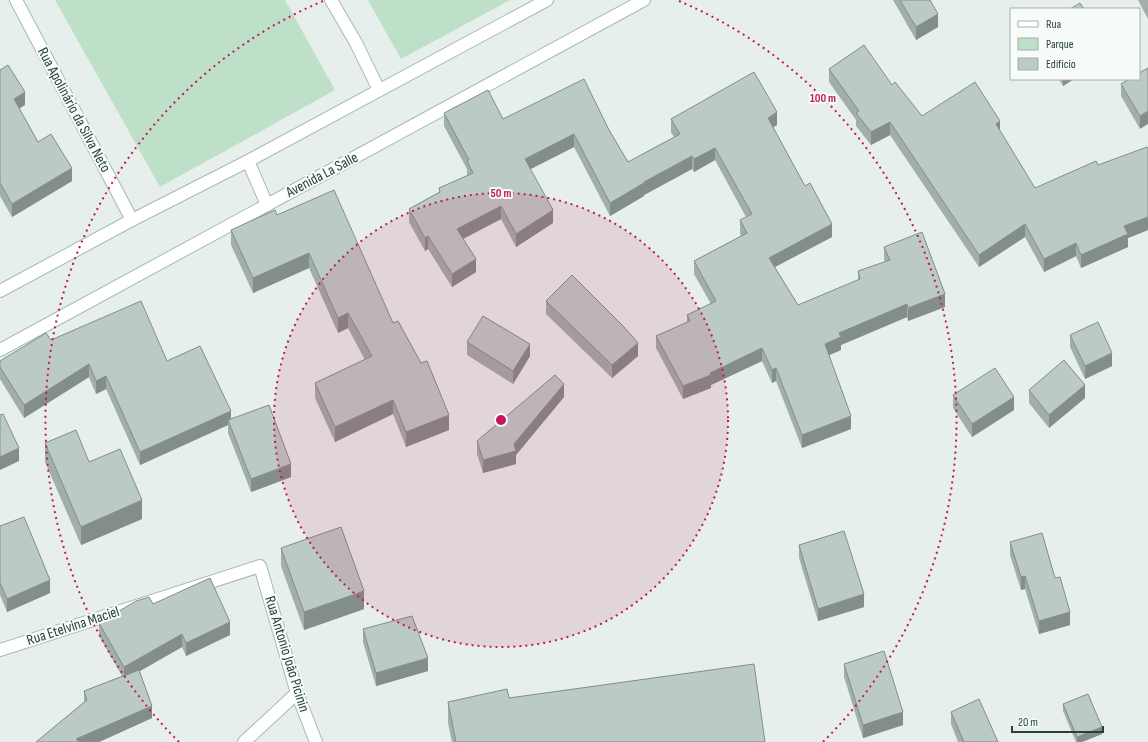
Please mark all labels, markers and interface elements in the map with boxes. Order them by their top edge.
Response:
legend [1010,8,1140,80]
text: Rua [1046,17,1062,32]
text: Parque [1046,37,1074,52]
street label: Rua Apolinário da Silva Neto [33,44,115,176]
text: Edifício [1046,57,1076,72]
text: 100 m [810,91,836,106]
street label: Avenida La Salle [282,148,361,202]
text: 50 m [491,186,511,201]
centre of rings [494,413,508,427]
street label: Rua Antonio João Picinin [260,594,314,714]
street label: Rua Etelvina Maciel [24,602,122,650]
scale bar [1012,708,1103,734]
text: 20 m [1018,715,1038,730]

